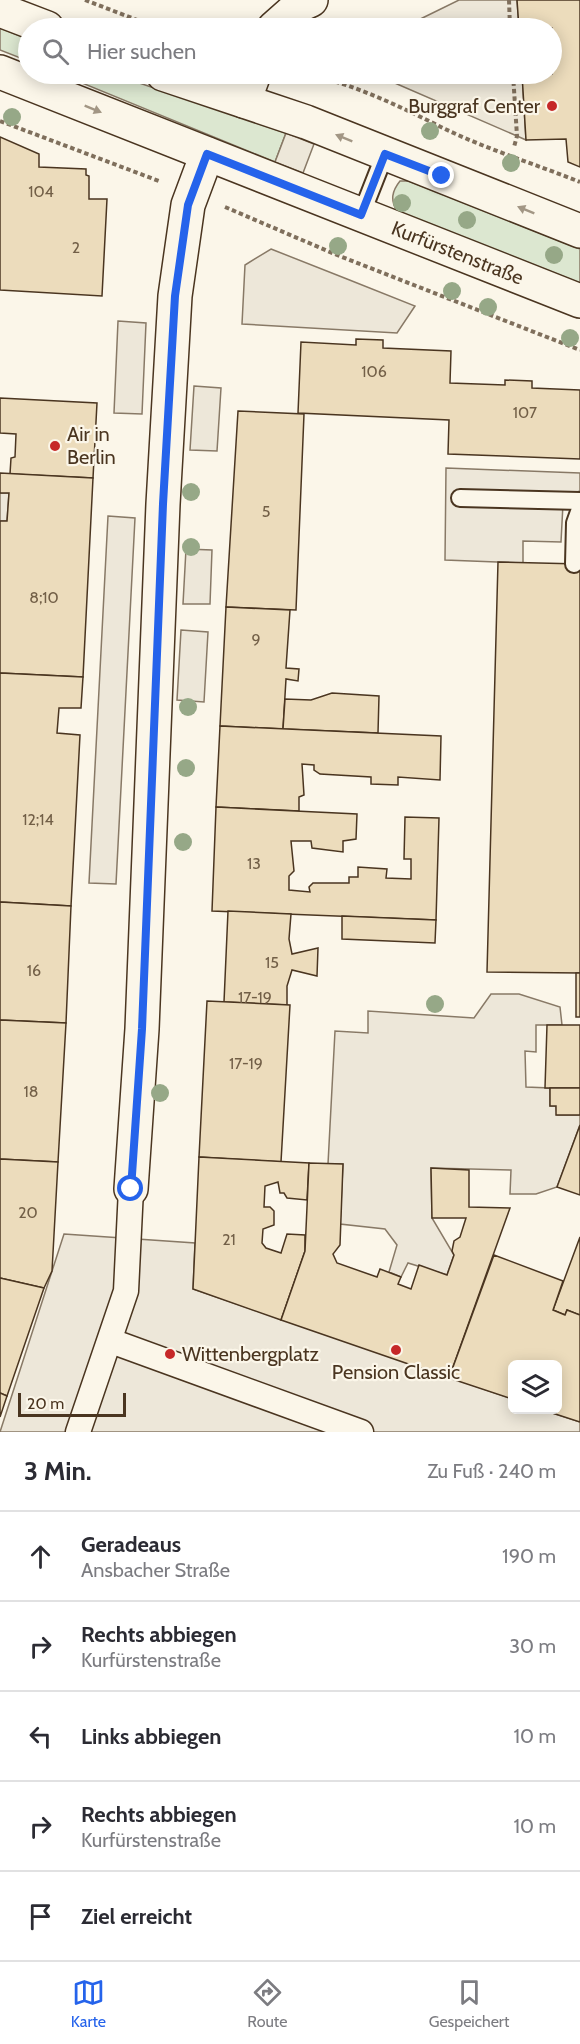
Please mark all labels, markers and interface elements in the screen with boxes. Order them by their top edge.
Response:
search box [18,18,562,84]
icon: search [39,35,72,68]
text: Hier suchen [87,38,196,65]
place label: Burggraf Center [408,94,541,118]
marker: Burggraf Center [545,99,559,113]
one-way arrow [85,104,103,114]
one-way arrow [335,132,353,142]
route end [428,162,454,188]
house number: 104 [28,182,54,201]
one-way arrow [516,204,534,214]
street label: Kurfürstenstraße [388,216,527,290]
house number: 2 [72,238,80,257]
house number: 106 [361,362,387,381]
house number: 107 [513,403,537,422]
place label: Air in Berlin [67,422,116,469]
marker: Air in Berlin [48,439,62,453]
house number: 5 [262,502,270,521]
house number: 8;10 [29,588,59,607]
house number: 9 [251,630,261,649]
house number: 12;14 [22,810,54,829]
house number: 13 [247,854,261,873]
house number: 15 [265,953,279,972]
house number: 16 [27,961,41,980]
house number: 17-19 [238,988,272,1007]
house number: 17-19 [229,1054,263,1073]
house number: 18 [24,1082,38,1101]
route start [117,1175,143,1201]
house number: 20 [18,1203,38,1222]
house number: 21 [222,1230,236,1249]
place label: Wittenbergplatz [182,1342,319,1366]
marker: Pension Classic [389,1343,403,1357]
marker: Wittenbergplatz [163,1347,177,1361]
place label: Pension Classic [332,1360,460,1384]
map controls [508,1360,562,1414]
button: layers [508,1360,562,1414]
scale bar [18,1390,126,1418]
text: 20 m [27,1394,64,1413]
text: 3 Min. [24,1455,92,1487]
text: Zu Fuß · 240 m [427,1459,556,1483]
text: Geradeaus [81,1531,181,1558]
icon: ahead [24,1540,57,1573]
text: 190 m [502,1544,556,1568]
text: Ansbacher Straße [81,1558,230,1582]
text: Rechts abbiegen [81,1621,237,1648]
icon: right [24,1630,57,1663]
text: 30 m [509,1634,556,1658]
text: Kurfürstenstraße [81,1648,221,1672]
icon: left [24,1720,57,1753]
text: Links abbiegen [81,1723,221,1750]
text: 10 m [513,1724,556,1748]
text: Rechts abbiegen [81,1801,237,1828]
icon: right [24,1810,57,1843]
text: 10 m [513,1814,556,1838]
text: Kurfürstenstraße [81,1828,221,1852]
icon: arrive [24,1900,57,1933]
text: Ziel erreicht [81,1903,192,1930]
tab: Karte [71,1976,106,2031]
tab: Route [247,1976,287,2031]
tab: Gespeichert [429,1976,509,2031]

